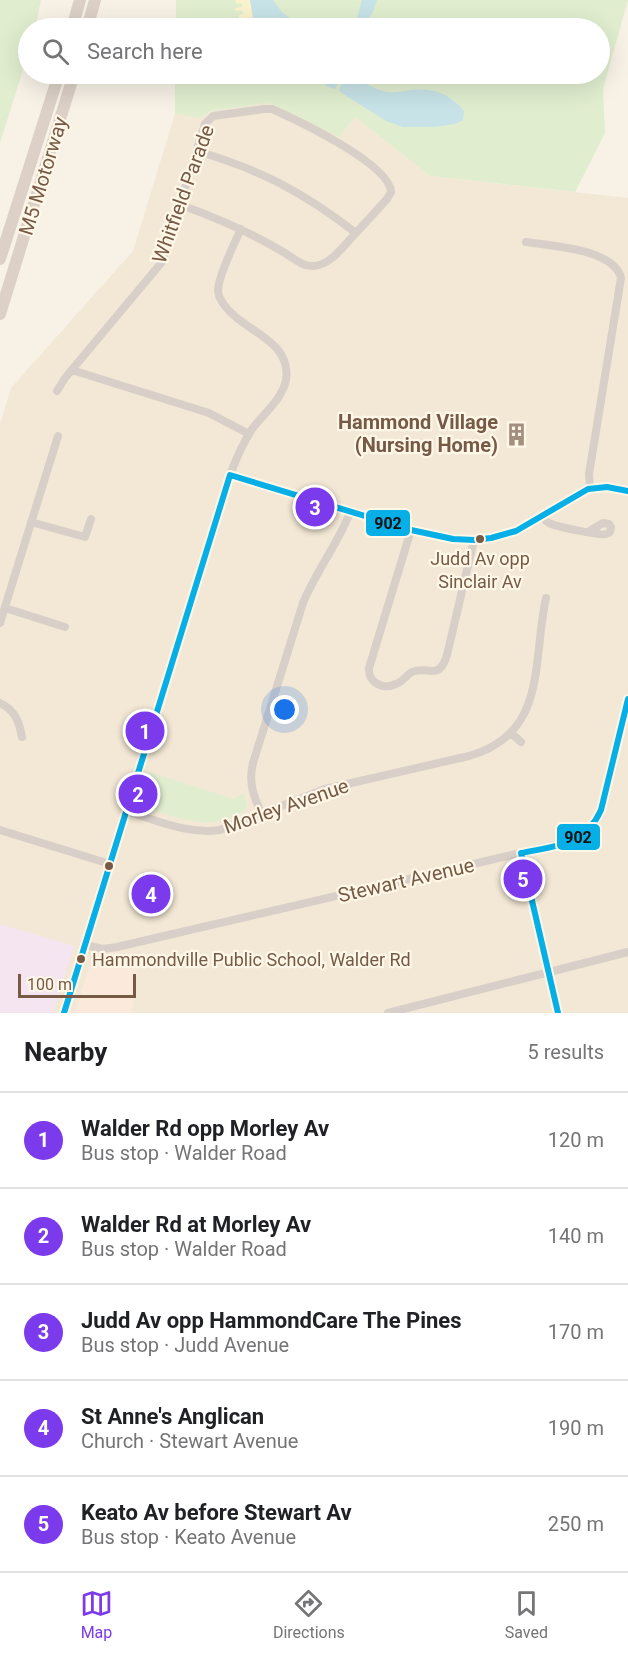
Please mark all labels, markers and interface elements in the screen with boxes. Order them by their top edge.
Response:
search box [18,18,610,84]
icon: search [39,35,72,68]
text: Search here [87,39,203,64]
street label: M5 Motorway [14,113,73,238]
street label: Whitfield Parade [147,122,219,266]
place label: Hammond Village (Nursing Home) [338,410,498,457]
building icon: Hammond Village (Nursing Home) [503,421,529,447]
pin: 3 [296,484,334,530]
line badge: 902 [365,509,411,537]
text: 902 [374,514,402,533]
marker: Judd Av opp Sinclair Av [474,533,486,545]
place label: Judd Av opp Sinclair Av [430,548,530,592]
your location [270,695,299,724]
pin: 1 [126,708,164,754]
pin: 2 [118,772,158,816]
street label: Morley Avenue [220,773,352,839]
line badge: 902 [556,823,601,851]
text: 902 [564,828,592,847]
street label: Stewart Avenue [336,853,476,907]
pin: 5 [504,856,542,902]
unlabelled marker [103,860,115,872]
pin: 4 [132,872,170,916]
place label: Hammondville Public School, Walder Rd [92,949,411,970]
marker: Hammondville Public School, Walder Rd [75,953,87,965]
scale bar [18,971,136,998]
text: 100 m [27,975,72,994]
text: Nearby [24,1037,107,1067]
text: 5 results [528,1040,604,1064]
text: Walder Rd opp Morley Av [81,1116,329,1141]
text: 1 [38,1128,49,1152]
text: 120 m [548,1128,604,1152]
text: Bus stop · Walder Road [81,1141,287,1165]
text: Walder Rd at Morley Av [81,1212,311,1237]
text: 2 [38,1224,49,1248]
text: 140 m [548,1224,604,1248]
text: Bus stop · Walder Road [81,1237,287,1261]
text: Judd Av opp HammondCare The Pines [81,1308,462,1333]
text: 3 [38,1320,49,1344]
text: 170 m [548,1320,604,1344]
text: Bus stop · Judd Avenue [81,1333,289,1357]
text: St Anne's Anglican [81,1404,264,1429]
text: 4 [38,1416,49,1440]
text: 190 m [548,1416,604,1440]
text: Church · Stewart Avenue [81,1429,298,1453]
text: Keato Av before Stewart Av [81,1500,352,1525]
text: 5 [38,1512,49,1536]
text: 250 m [548,1512,604,1536]
text: Bus stop · Keato Avenue [81,1525,296,1549]
tab: Map [80,1587,113,1642]
tab: Directions [273,1587,345,1642]
tab: Saved [505,1587,548,1642]

